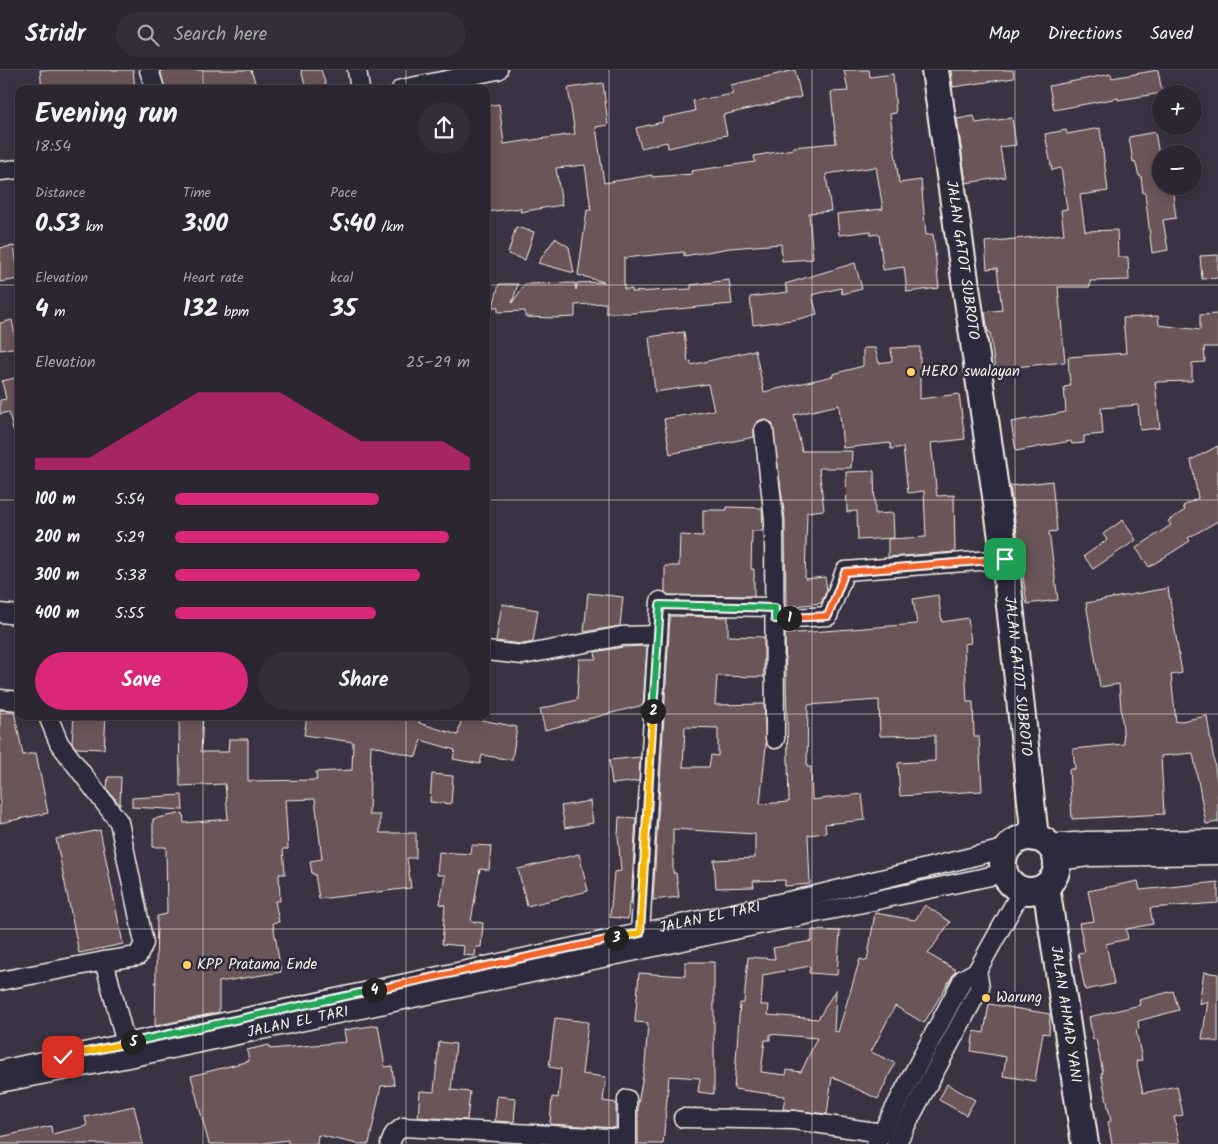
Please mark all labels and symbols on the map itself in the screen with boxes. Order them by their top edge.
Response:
street label: JALAN GATOT SUBROTO [939,179,985,341]
place label: HERO swalayan [921,360,1020,384]
marker: HERO swalayan [905,366,917,378]
pin [984,538,1026,580]
street label: JALAN GATOT SUBROTO [997,595,1038,758]
pin: 1 [776,606,802,630]
pin: 2 [640,698,666,724]
street label: JALAN EL TARI [657,895,763,940]
pin: 3 [604,926,628,950]
street label: JALAN AHMAD YANI [1043,944,1088,1085]
place label: KPP Pratama Ende [197,953,317,977]
marker: KPP Pratama Ende [181,959,193,971]
pin: 4 [362,978,386,1002]
place label: Warung [996,986,1042,1010]
marker: Warung [980,992,992,1004]
street label: JALAN EL TARI [245,1000,351,1045]
pin: 5 [120,1030,146,1054]
pin [42,1036,84,1078]

